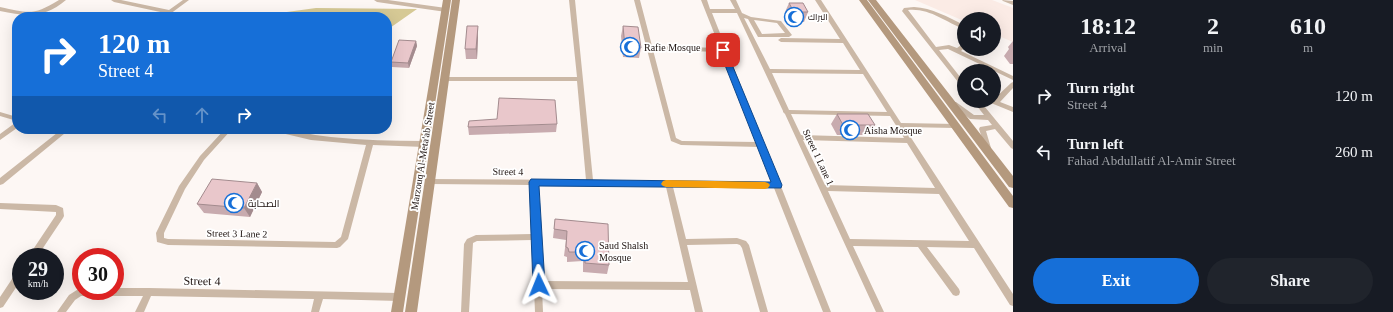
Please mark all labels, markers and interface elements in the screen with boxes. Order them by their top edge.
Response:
mosque icon: البراك [783,6,805,28]
place label: البراك [808,12,828,22]
map controls [957,12,1001,108]
button: sound [957,12,1001,56]
text: 18:12 [1080,13,1136,39]
text: 2 [1207,13,1219,39]
text: 610 [1290,13,1326,39]
icon: right [32,28,84,80]
text: 120 m [98,28,170,59]
pin [706,33,740,67]
mosque icon: Rafie Mosque [619,36,641,58]
icon: arrive [712,39,734,61]
text: Arrival [1089,40,1127,55]
text: min [1203,40,1223,55]
text: m [1303,40,1313,55]
place label: Rafie Mosque [644,42,701,53]
text: Street 4 [98,61,154,81]
button: search [957,64,1001,108]
text: Turn right [1067,80,1134,96]
icon: right [1033,85,1055,107]
text: 120 m [1335,88,1373,104]
text: Street 4 [1067,97,1107,112]
street label: Marzouq Al-Meta'ab Street [409,101,436,211]
icon: left [149,104,171,126]
icon: ahead [191,104,213,126]
icon: right [233,104,255,126]
mosque icon: Aisha Mosque [839,119,861,141]
place label: Aisha Mosque [864,125,923,136]
street label: Street 1 Lane 1 [801,127,836,187]
text: Turn left [1067,136,1124,152]
icon: left [1033,141,1055,163]
text: 260 m [1335,144,1373,160]
text: Fahad Abdullatif Al-Amir Street [1067,153,1236,168]
street label: Street 4 [492,166,523,177]
mosque icon: الصحابة [223,192,245,214]
place label: الصحابة [248,198,279,209]
street label: Street 3 Lane 2 [206,227,267,240]
mosque icon: Saud Shalsh Mosque [574,240,596,262]
place label: Saud Shalsh Mosque [599,240,648,263]
speed limit sign: 30 [72,248,124,300]
text: 29 [28,258,48,280]
button: Exit [1033,258,1199,304]
button: Share [1207,258,1373,304]
position arrow [518,264,560,306]
street label: Street 4 [183,274,221,288]
text: km/h [28,278,48,289]

